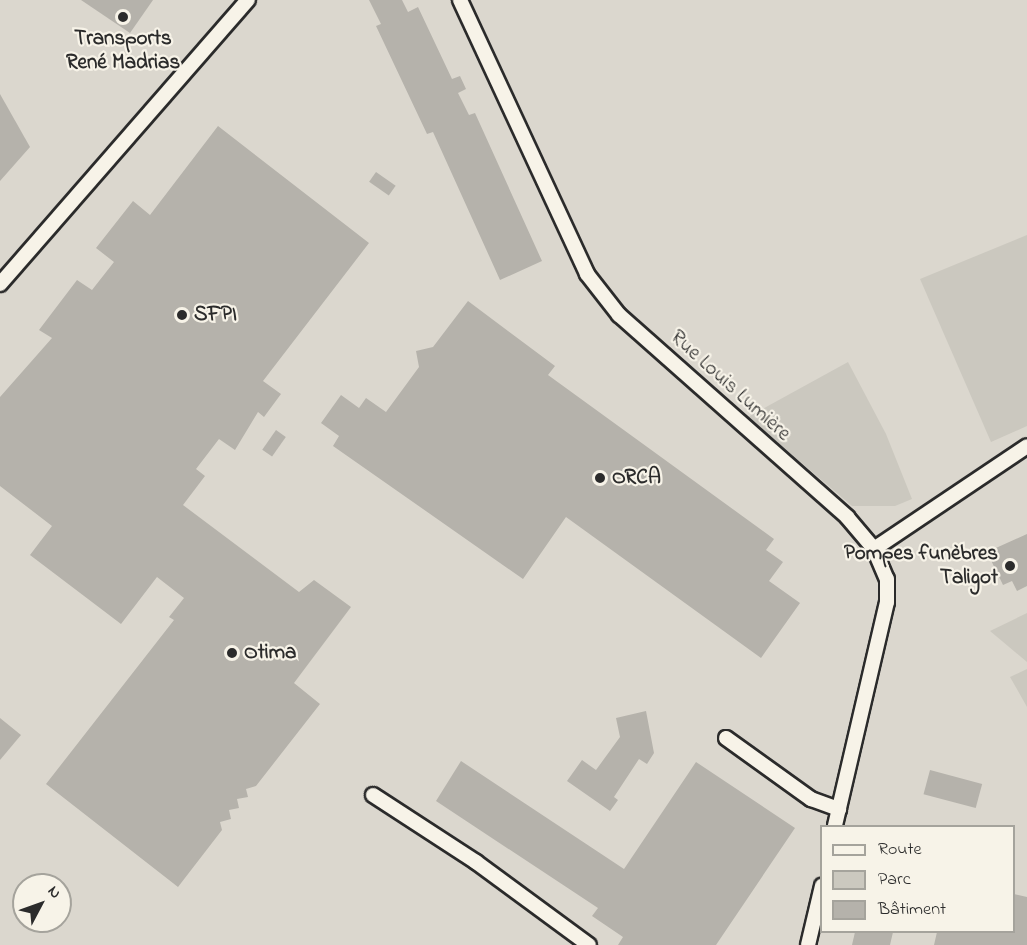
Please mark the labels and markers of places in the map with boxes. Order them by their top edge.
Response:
marker: Transports René Madrias [116,10,130,24]
place label: Transports René Madrias [66,26,180,76]
place label: SFPI [194,302,237,328]
marker: SFPI [175,308,189,322]
place label: ORCA [612,465,661,491]
marker: ORCA [593,471,607,485]
place label: Pompes funèbres Taligot [844,541,998,591]
marker: Pompes funèbres Taligot [1003,559,1017,573]
place label: Otima [244,640,296,666]
marker: Otima [225,646,239,660]

